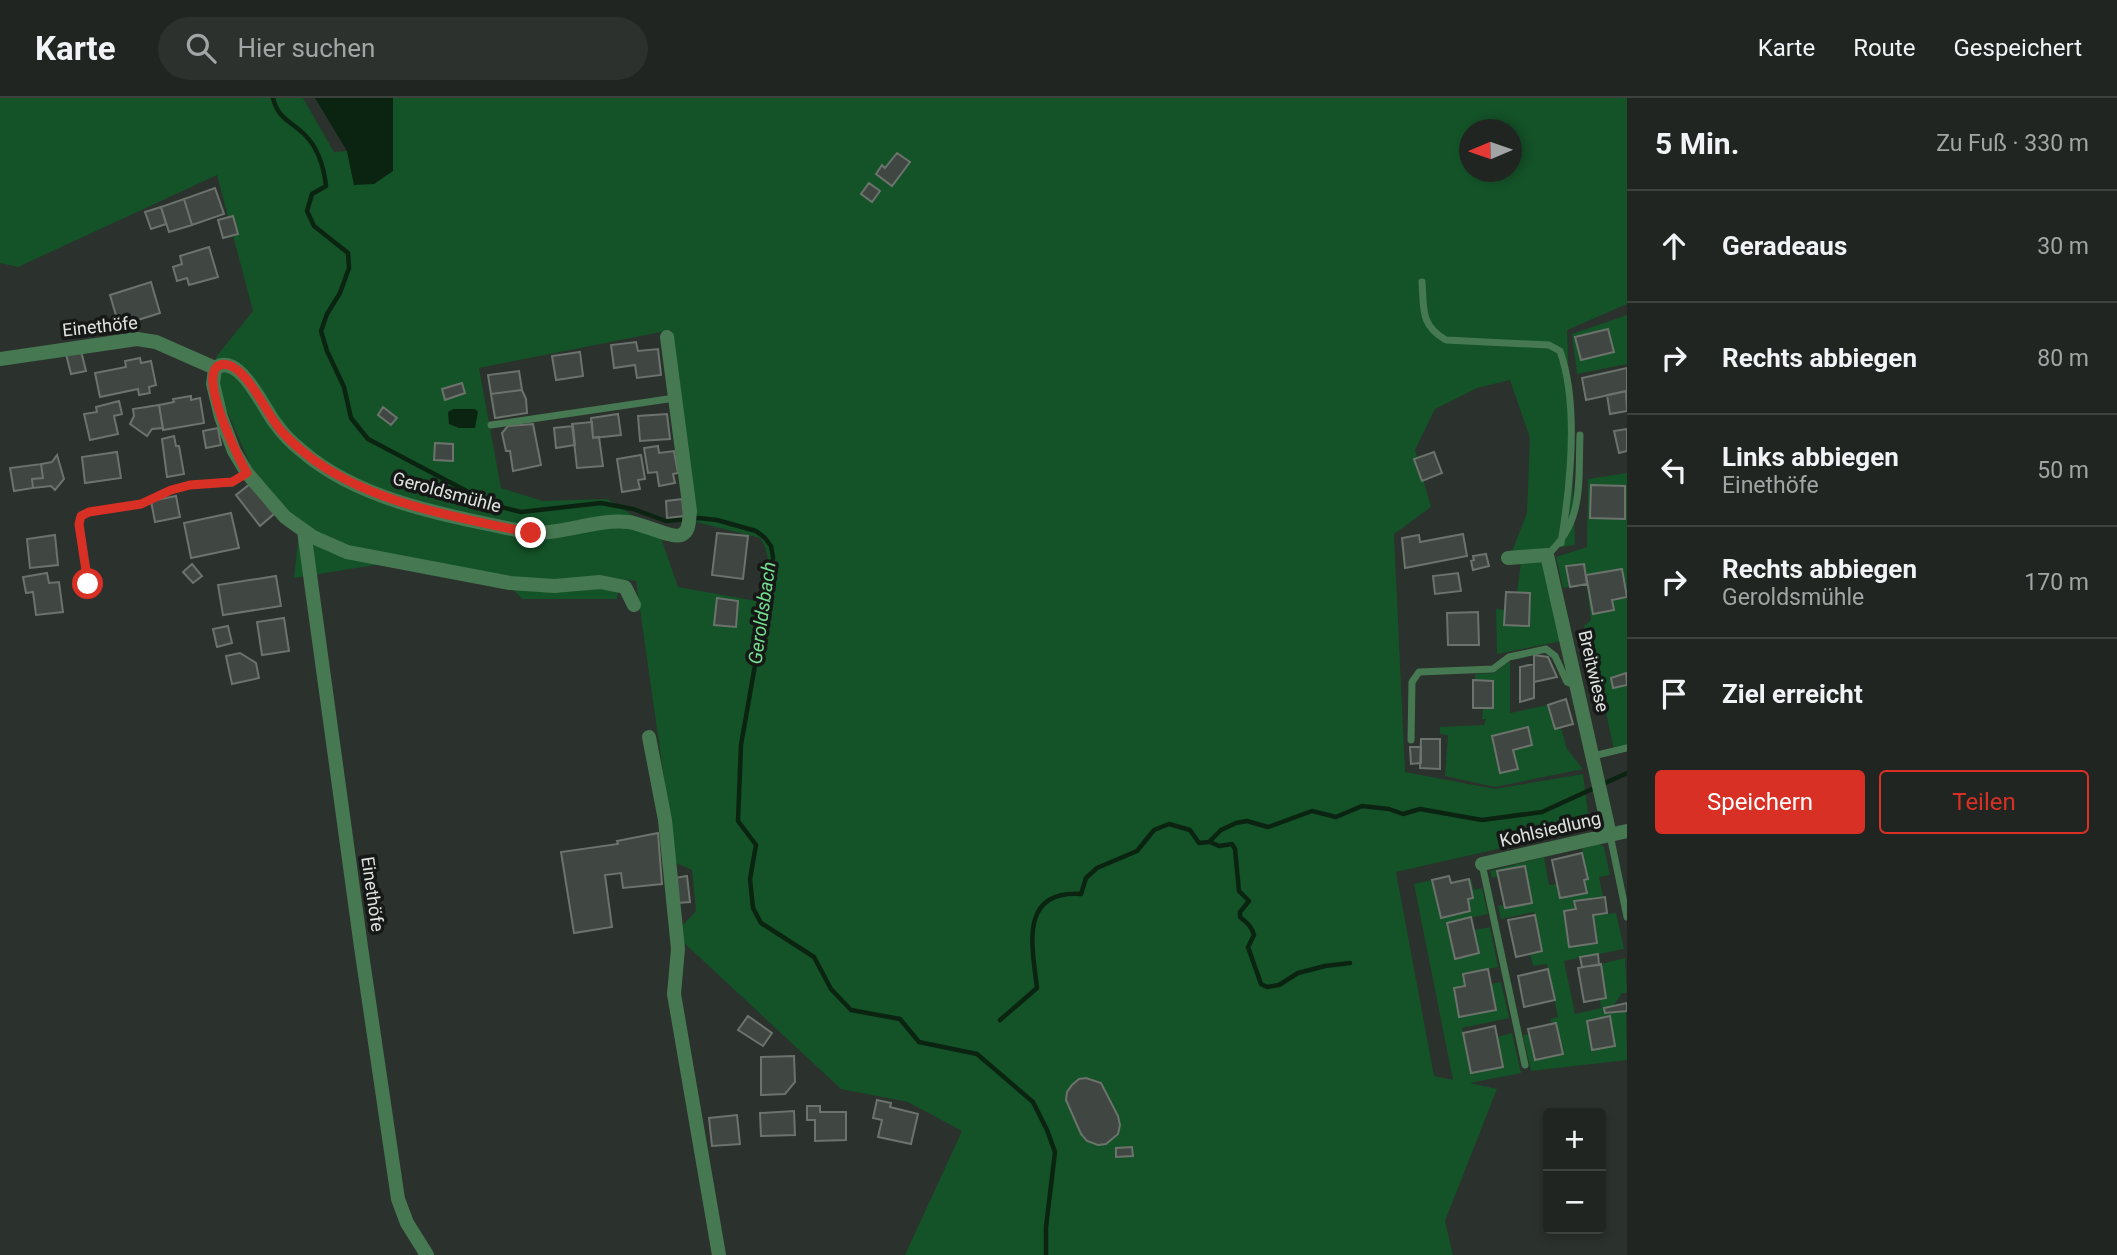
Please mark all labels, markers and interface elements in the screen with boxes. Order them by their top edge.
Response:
search box [158,17,648,80]
text: Karte [35,29,116,68]
icon: search [182,29,220,67]
text: Hier suchen [238,33,375,63]
text: Karte [1758,34,1815,62]
text: Route [1853,34,1915,62]
text: Gespeichert [1953,34,2082,62]
north arrow [1459,119,1522,182]
text: 5 Min. [1655,126,1739,161]
text: Zu Fuß · 330 m [1936,130,2089,157]
icon: ahead [1655,227,1693,265]
text: Geradeaus [1722,231,1847,261]
text: 30 m [2037,233,2089,260]
street label: Einethöfe [61,312,139,340]
icon: right [1655,339,1693,377]
text: Rechts abbiegen [1722,343,1917,373]
text: 80 m [2037,345,2089,372]
text: Links abbiegen [1722,442,1899,472]
icon: left [1655,451,1693,489]
text: 50 m [2037,457,2089,484]
street label: Geroldsmühle [390,467,504,517]
text: Einethöfe [1722,472,1819,499]
route end [515,517,546,548]
text: Rechts abbiegen [1722,554,1917,584]
water label: Geroldsbach [743,560,781,666]
icon: right [1655,563,1693,601]
route start [72,568,103,599]
text: 170 m [2024,569,2089,596]
text: Geroldsmühle [1722,584,1864,611]
street label: Breitwiese [1574,628,1614,714]
icon: arrive [1655,675,1693,713]
text: Ziel erreicht [1722,679,1863,709]
button: Speichern [1655,770,1865,834]
button: Teilen [1879,770,2089,834]
street label: Kohlsiedlung [1497,807,1603,851]
street label: Einethöfe [357,855,389,933]
map controls [1543,1108,1606,1234]
button: + [1543,1108,1606,1171]
button: − [1543,1171,1606,1234]

